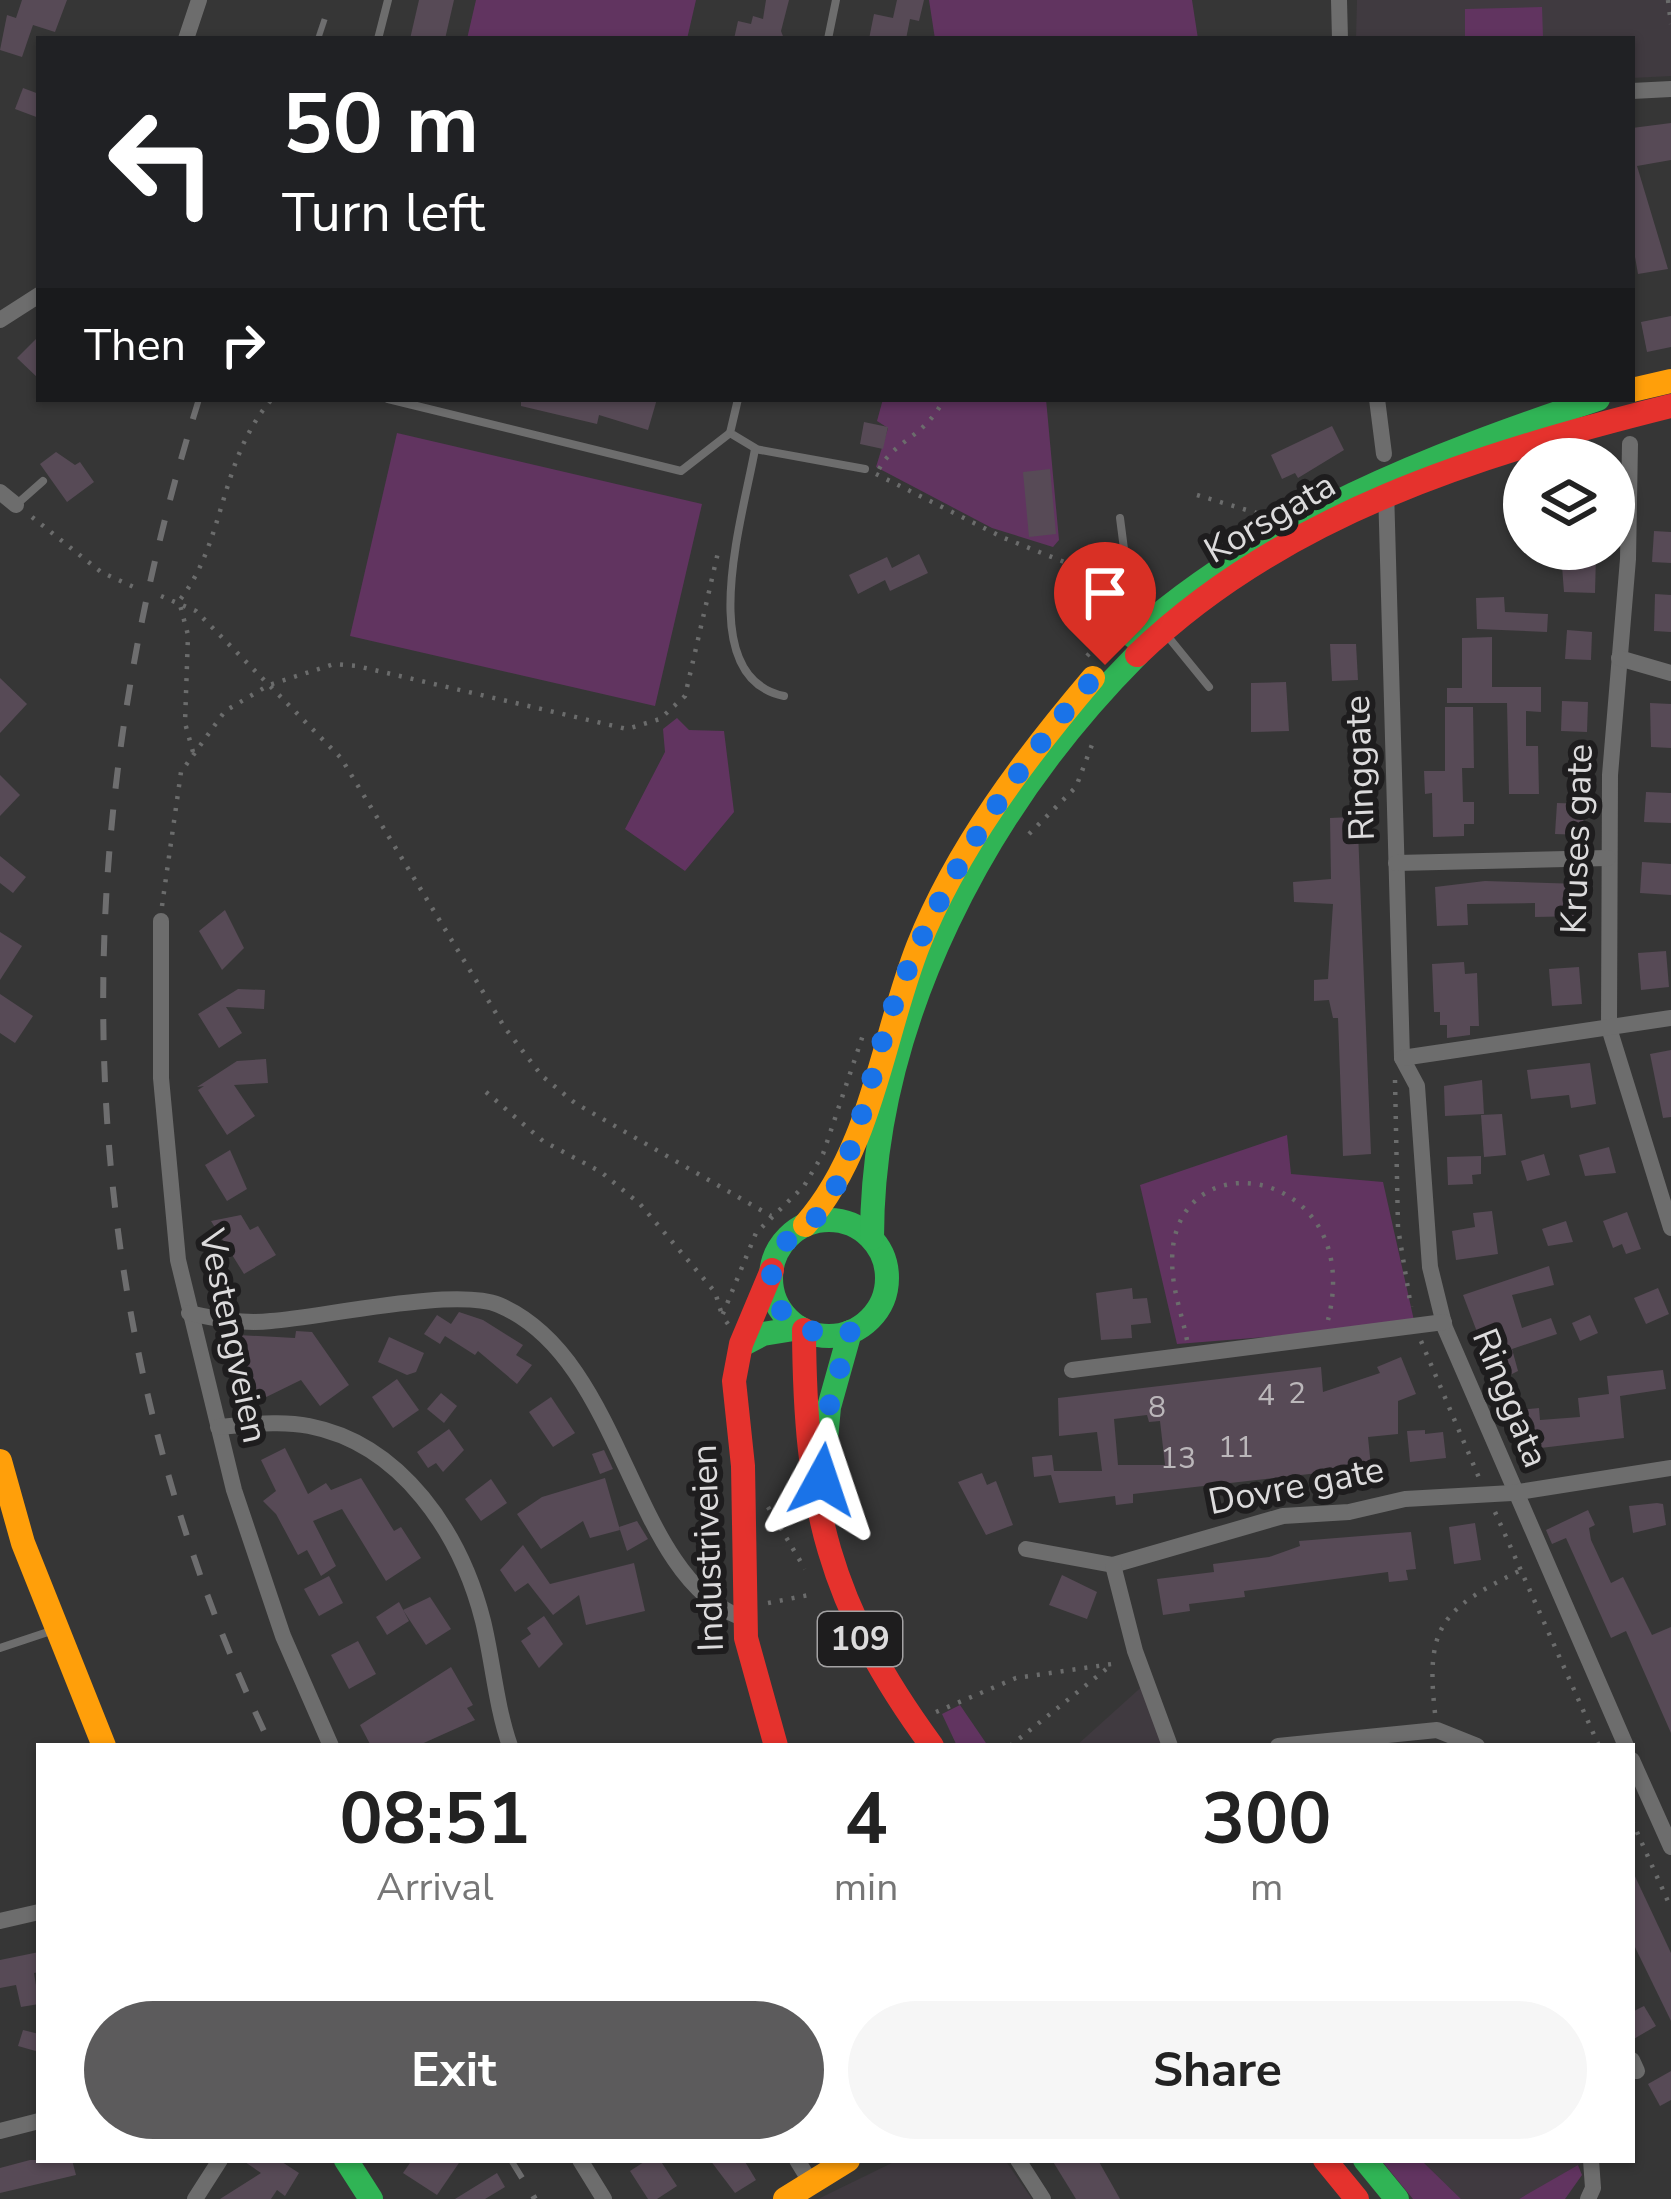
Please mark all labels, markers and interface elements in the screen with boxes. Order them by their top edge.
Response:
text: 50 m [282,67,479,182]
icon: left [84,84,240,240]
text: Turn left [282,176,485,250]
icon: right [210,312,276,378]
text: Then [84,315,186,376]
map controls [1503,438,1635,570]
button: layers [1503,438,1635,570]
street label: Korsgata [1195,461,1345,575]
pin [1054,542,1156,665]
icon: arrive [1072,560,1138,626]
street label: Ringgate [1333,694,1387,842]
street label: Kruses gate [1549,743,1605,935]
street label: Vestengveien [186,1224,280,1447]
street label: Ringgata [1460,1321,1560,1475]
house number: 2 [1288,1373,1306,1414]
house number: 4 [1257,1375,1275,1416]
house number: 8 [1148,1387,1166,1428]
position arrow [759,1417,885,1543]
house number: 11 [1218,1427,1254,1468]
house number: 13 [1160,1438,1196,1479]
street label: Industriveien [680,1444,736,1652]
street label: Dovre gate [1204,1445,1388,1527]
road number: 109 [818,1612,902,1666]
text: 08:51 [340,1770,530,1868]
text: 4 [844,1770,888,1868]
text: 300 [1202,1770,1331,1868]
text: Arrival [376,1861,494,1914]
text: min [834,1861,898,1914]
text: m [1250,1861,1283,1914]
button: Exit [84,2001,824,2139]
button: Share [848,2001,1587,2139]

